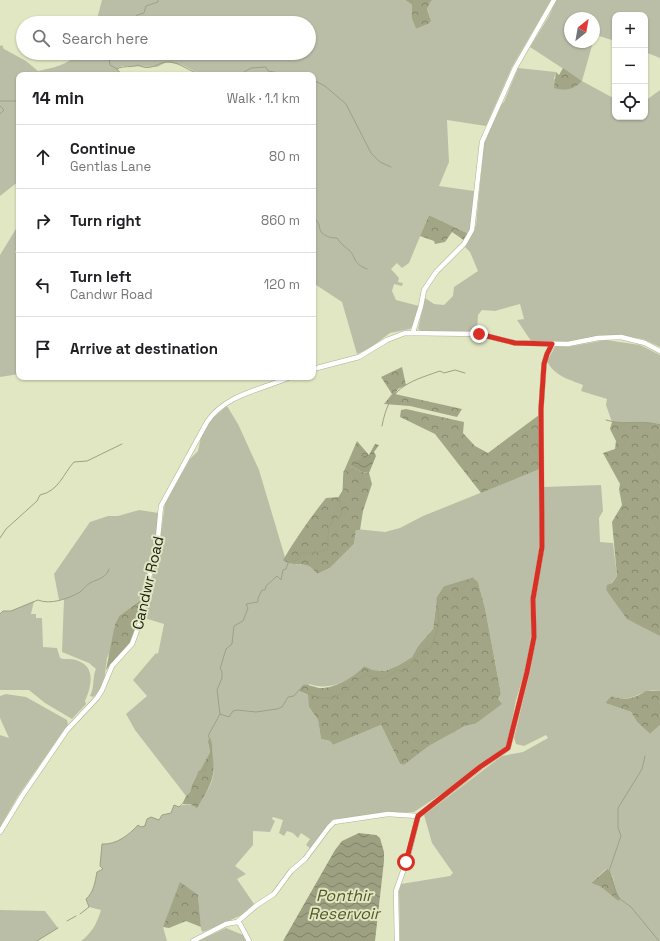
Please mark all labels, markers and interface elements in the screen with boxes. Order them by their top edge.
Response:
north arrow [564,12,600,48]
map controls [612,12,648,120]
button: + [612,12,648,48]
search box [16,16,316,60]
icon: search [30,27,52,49]
text: Search here [62,29,148,48]
button: − [612,48,648,84]
button: locate [612,84,648,120]
text: 14 min [32,87,84,109]
text: Walk · 1.1 km [227,90,300,107]
text: Continue [70,139,136,158]
icon: ahead [32,146,54,168]
text: 80 m [269,148,300,165]
text: Gentlas Lane [70,158,151,175]
icon: right [32,210,54,232]
text: Turn right [70,211,141,230]
text: 860 m [261,212,300,229]
text: Turn left [70,267,132,286]
icon: left [32,274,54,296]
text: 120 m [264,276,300,293]
text: Candwr Road [70,286,153,303]
route end [470,325,488,343]
icon: arrive [32,338,54,360]
text: Arrive at destination [70,339,218,358]
street label: Candwr Road [128,534,168,632]
route start [397,853,415,871]
water label: Ponthir Reservoir [308,885,382,924]

